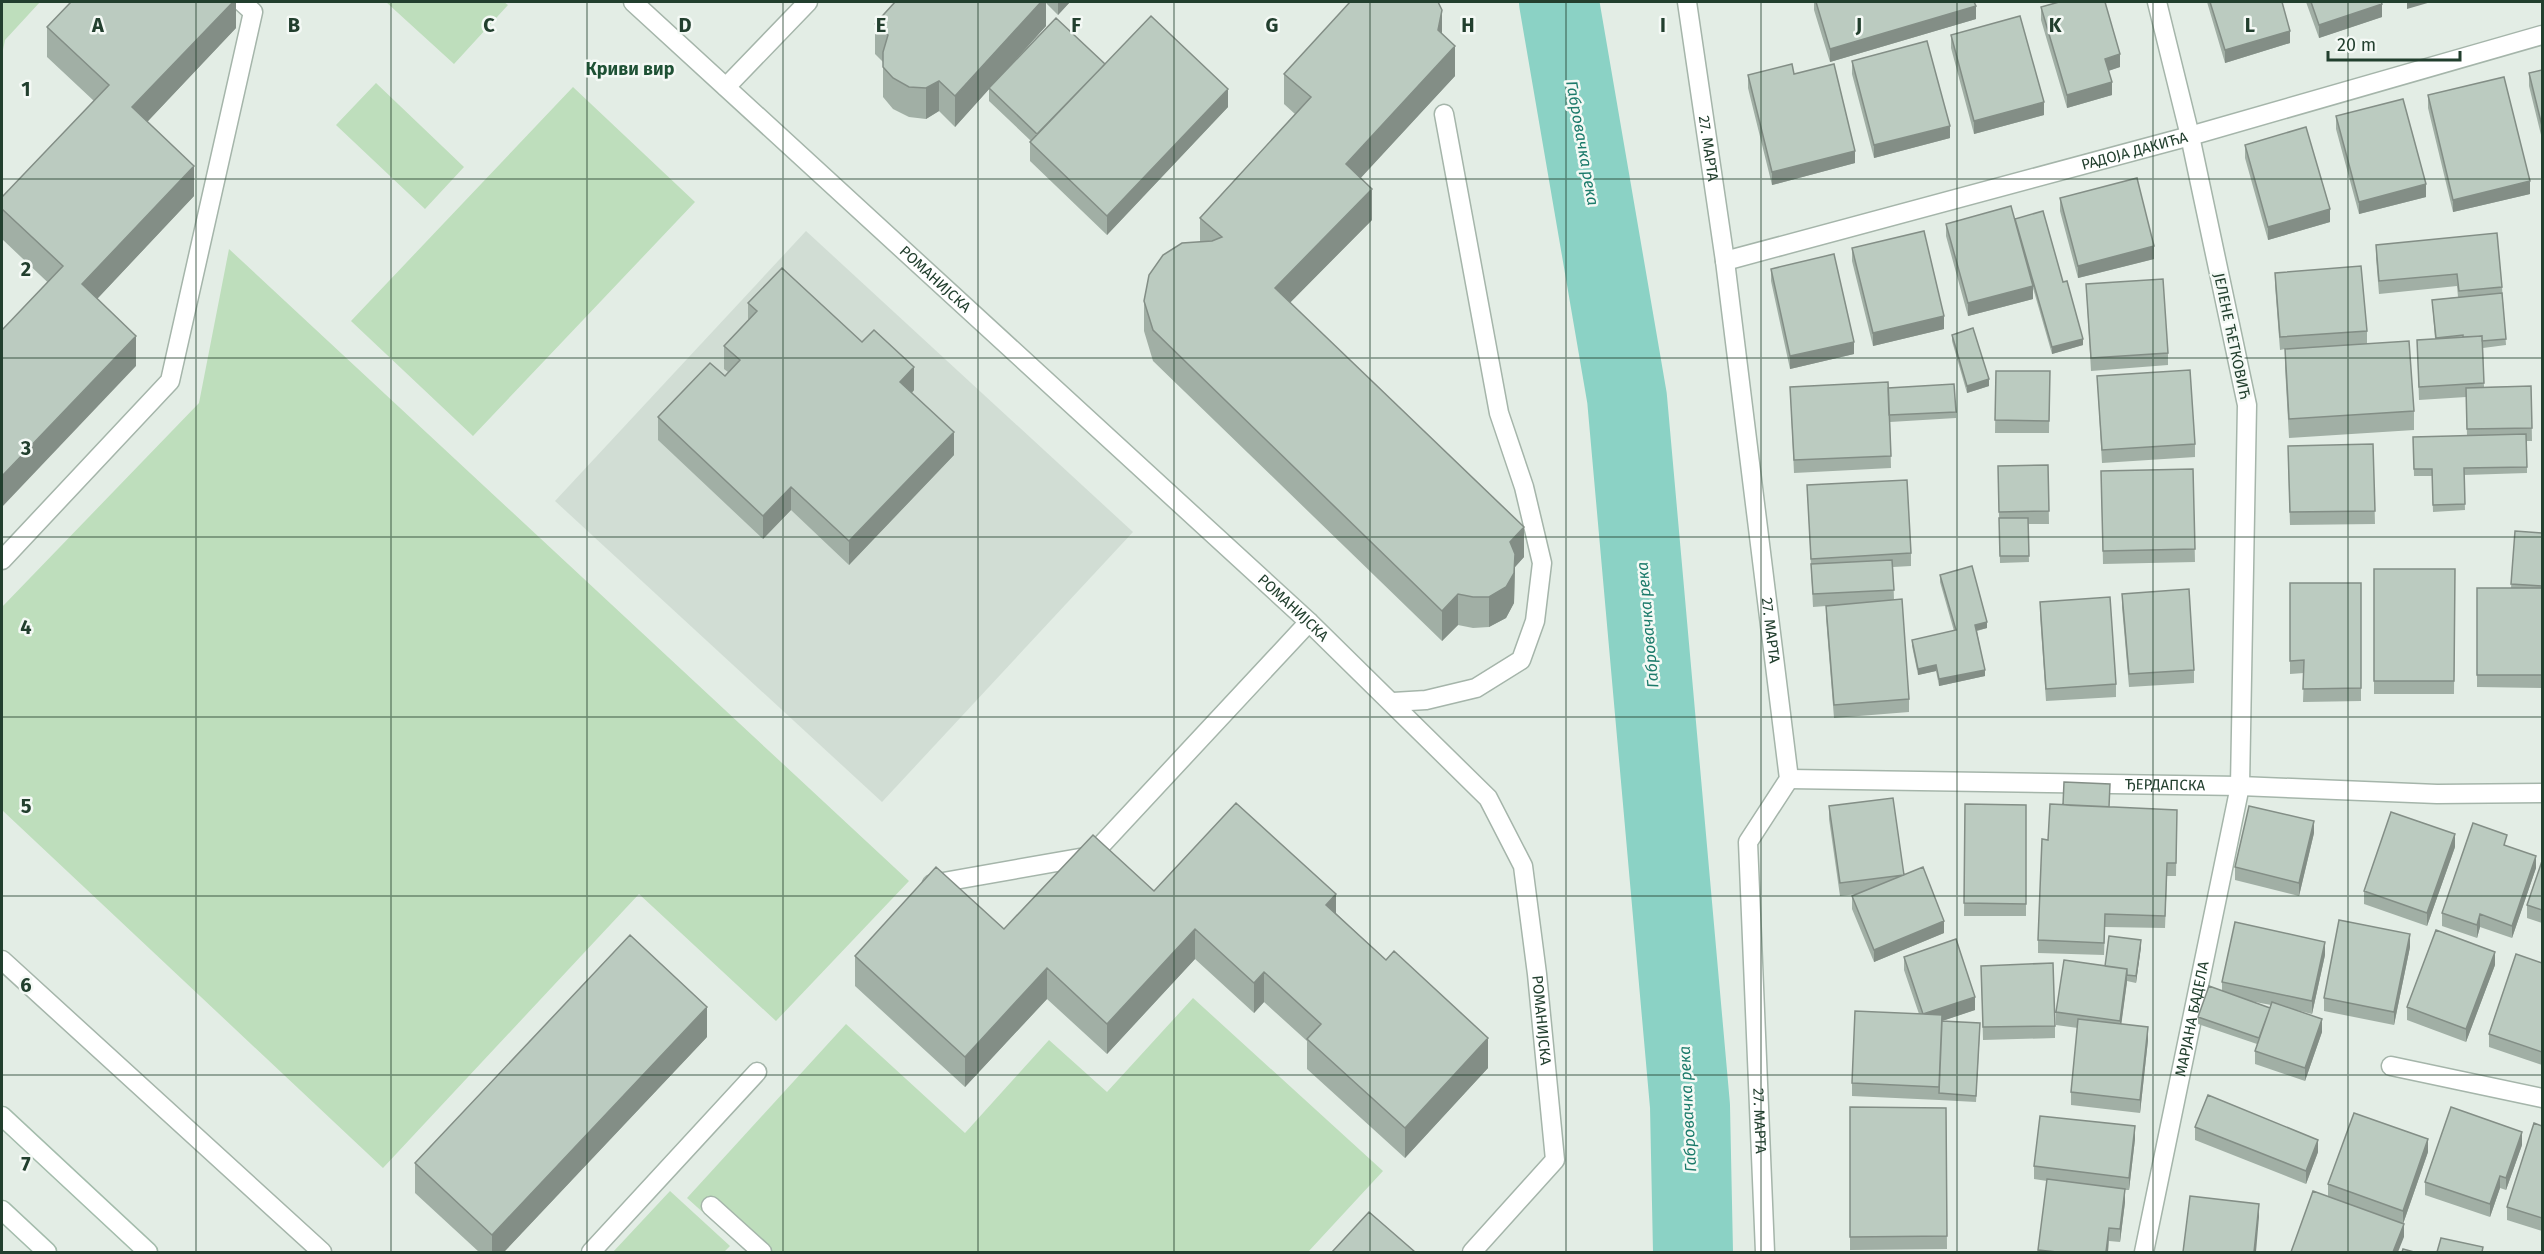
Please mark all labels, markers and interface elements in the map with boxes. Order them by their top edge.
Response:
text: A [91,13,105,37]
text: B [288,13,300,37]
text: C [483,13,495,37]
text: D [678,13,692,37]
text: E [876,13,886,37]
text: F [1071,13,1081,37]
text: G [1266,13,1278,37]
text: H [1461,13,1475,37]
text: I [1660,13,1666,37]
text: J [1855,13,1862,37]
text: K [2049,13,2062,37]
text: L [2245,13,2255,37]
scale bar [2328,24,2460,62]
text: 20 m [2337,34,2376,56]
district label: Криви вир [586,58,675,80]
text: 1 [21,77,31,101]
water label: Габровачка река [1562,79,1603,207]
street label: 27. МАРТА [1695,115,1722,183]
street label: РАДОЈА ДАКИЋА [2079,128,2190,174]
street label: РОМАНИЈСКА [896,242,975,316]
text: 2 [21,257,31,281]
street label: ЈЕЛЕНЕ ЋЕТКОВИЋ [2210,271,2254,401]
text: 3 [20,436,31,460]
water label: Габровачка река [1633,561,1662,689]
street label: РОМАНИЈСКА [1254,571,1333,645]
street label: 27. МАРТА [1758,597,1784,665]
text: 4 [20,615,32,639]
street label: ЂЕРДАПСКА [2125,775,2206,794]
text: 5 [21,794,32,818]
street label: МАРЈАНА БАДЕЛА [2171,959,2213,1078]
text: 6 [20,973,32,997]
street label: РОМАНИЈСКА [1528,974,1555,1066]
water label: Габровачка река [1675,1045,1700,1173]
street label: 27. МАРТА [1749,1088,1770,1155]
text: 7 [21,1152,31,1176]

